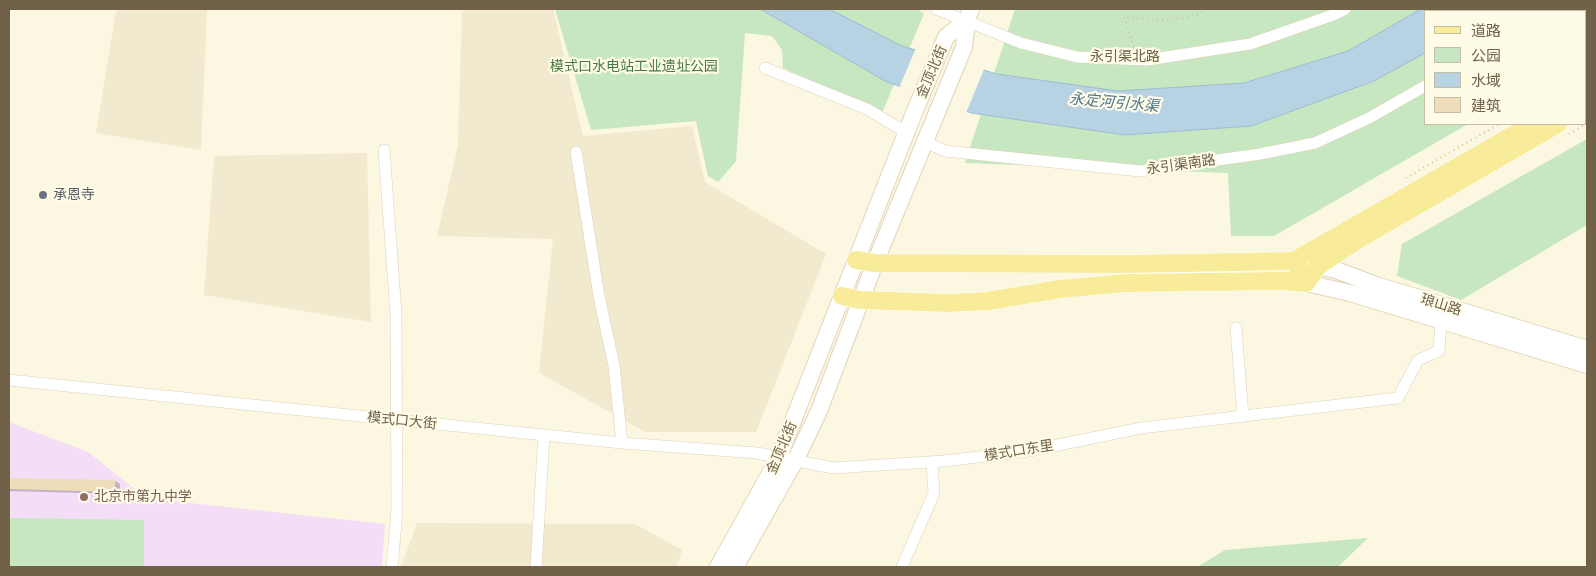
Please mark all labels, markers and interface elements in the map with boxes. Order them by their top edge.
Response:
legend [1424,10,1586,125]
text: 道路 [1471,21,1501,40]
street label: 金顶北街 [913,43,951,101]
text: 公园 [1471,46,1501,65]
street label: 永引渠北路 [1090,49,1160,65]
park label: 模式口水电站工业遗址公园 [550,59,718,75]
text: 水域 [1471,71,1501,90]
water label: 永定河引水渠 [1068,90,1160,116]
text: 建筑 [1471,96,1501,115]
street label: 永引渠南路 [1145,152,1217,178]
place label: 承恩寺 [53,187,95,203]
marker: 承恩寺 [37,189,49,201]
street label: 琅山路 [1418,291,1464,319]
street label: 模式口大街 [366,409,438,433]
street label: 金顶北街 [763,419,801,477]
street label: 模式口东里 [983,437,1055,465]
place label: 北京市第九中学 [94,489,192,505]
marker: 北京市第九中学 [78,491,90,503]

